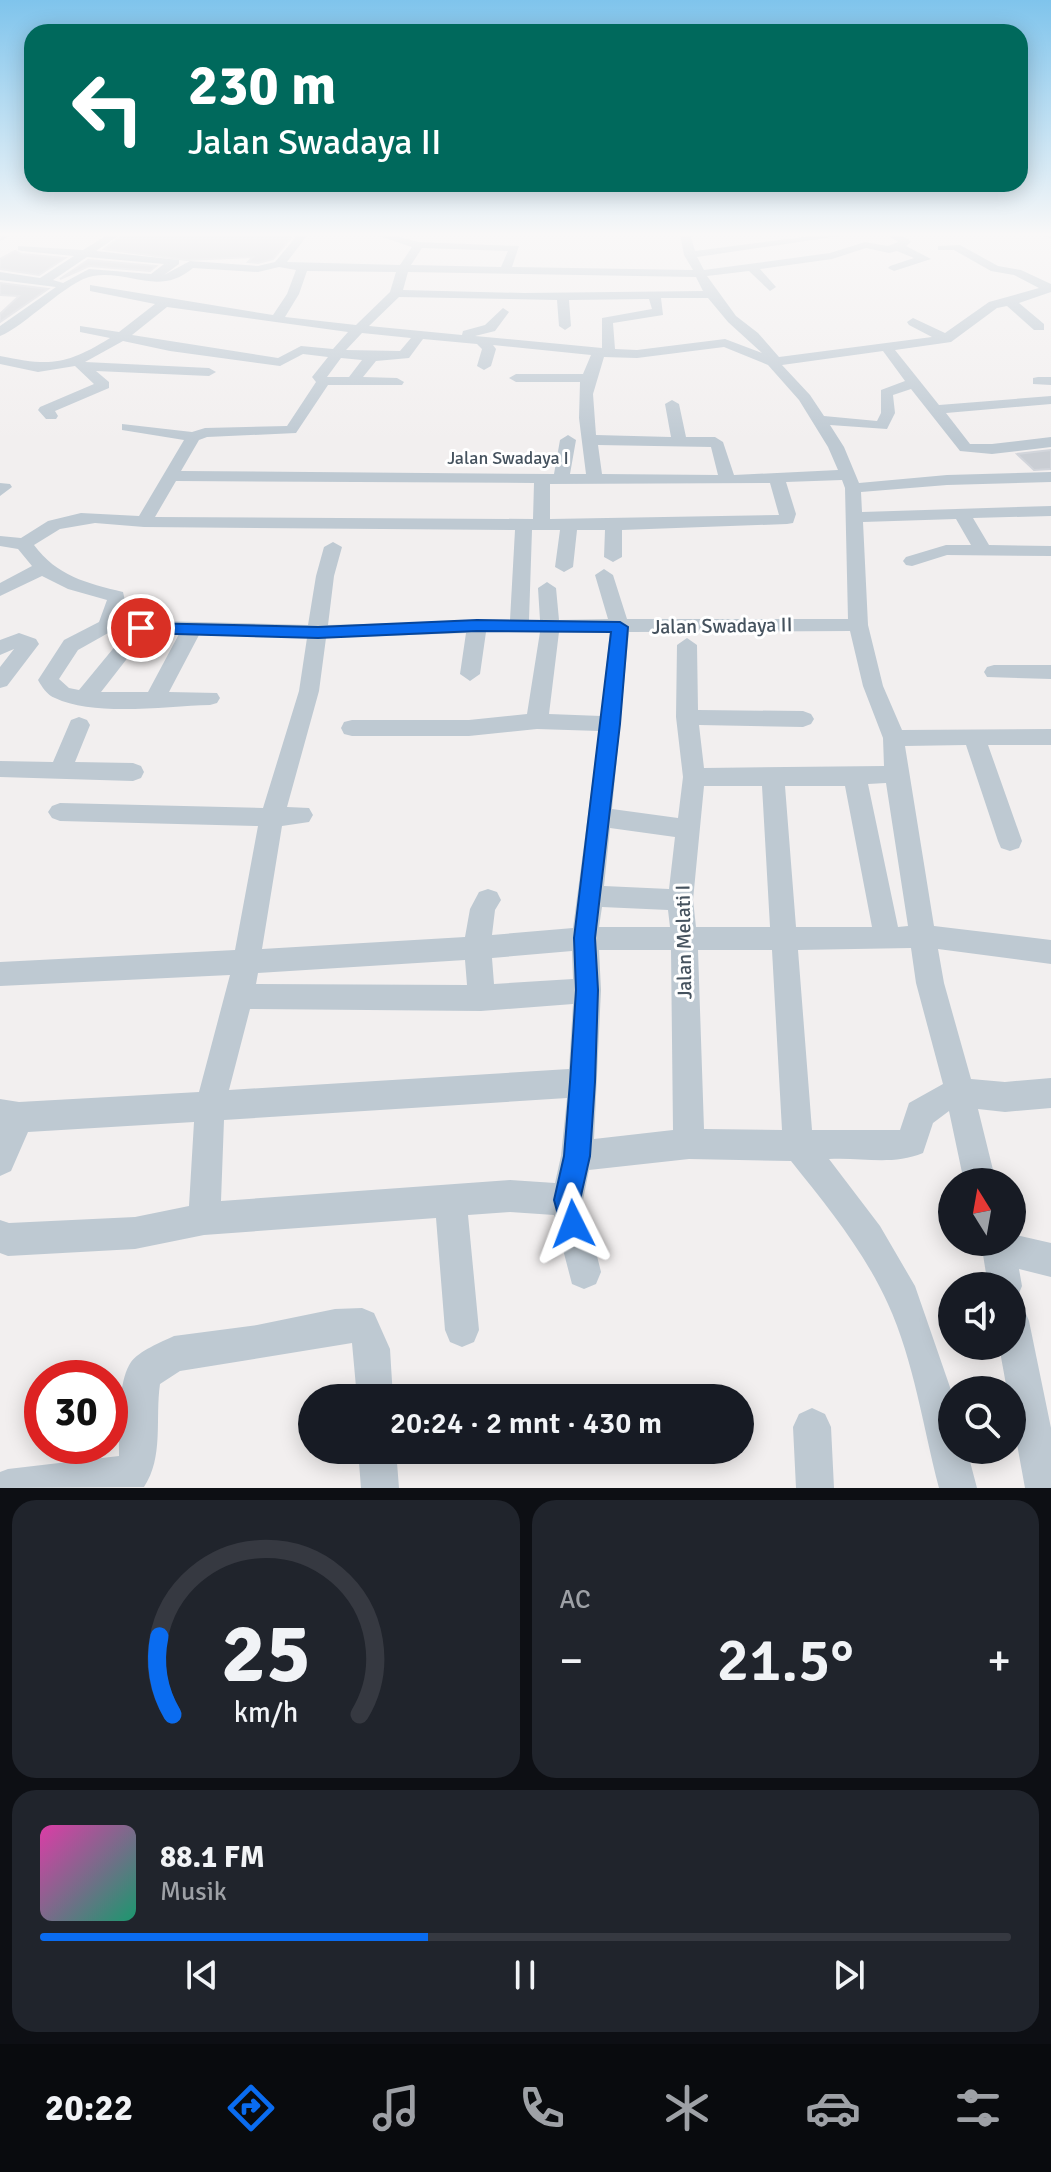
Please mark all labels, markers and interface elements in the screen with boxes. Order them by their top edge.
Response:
text: 230 m [188,51,336,120]
icon: left [56,56,160,160]
text: Jalan Swadaya II [188,120,442,165]
street label: Jalan Swadaya I [447,447,569,469]
pin [107,594,175,662]
icon: arrive [119,606,163,650]
street label: Jalan Swadaya II [651,612,793,640]
street label: Jalan Melati I [671,884,697,1000]
north arrow [938,1168,1026,1256]
map controls [938,1168,1026,1464]
position arrow [531,1182,615,1266]
button: sound [938,1272,1026,1360]
speed limit sign: 30 [24,1360,128,1464]
button: search [938,1376,1026,1464]
text: 20:24 · 2 mnt · 430 m [390,1405,662,1442]
text: AC [560,1584,591,1616]
text: 25 [221,1603,311,1705]
text: 21.5° [717,1624,854,1698]
text: − [560,1634,583,1688]
text: + [987,1634,1011,1688]
text: km/h [233,1695,298,1730]
text: 88.1 FM [160,1839,265,1876]
text: Musik [160,1876,227,1908]
icon: previous [180,1953,224,1997]
icon: pause [503,1953,547,1997]
icon: next [827,1953,871,1997]
icon: directions [223,2080,279,2136]
icon: music [368,2080,424,2136]
icon: phone [514,2080,570,2136]
icon: climate [659,2080,715,2136]
icon: car [805,2080,861,2136]
icon: filters [950,2080,1006,2136]
text: 20:22 [45,2086,133,2131]

